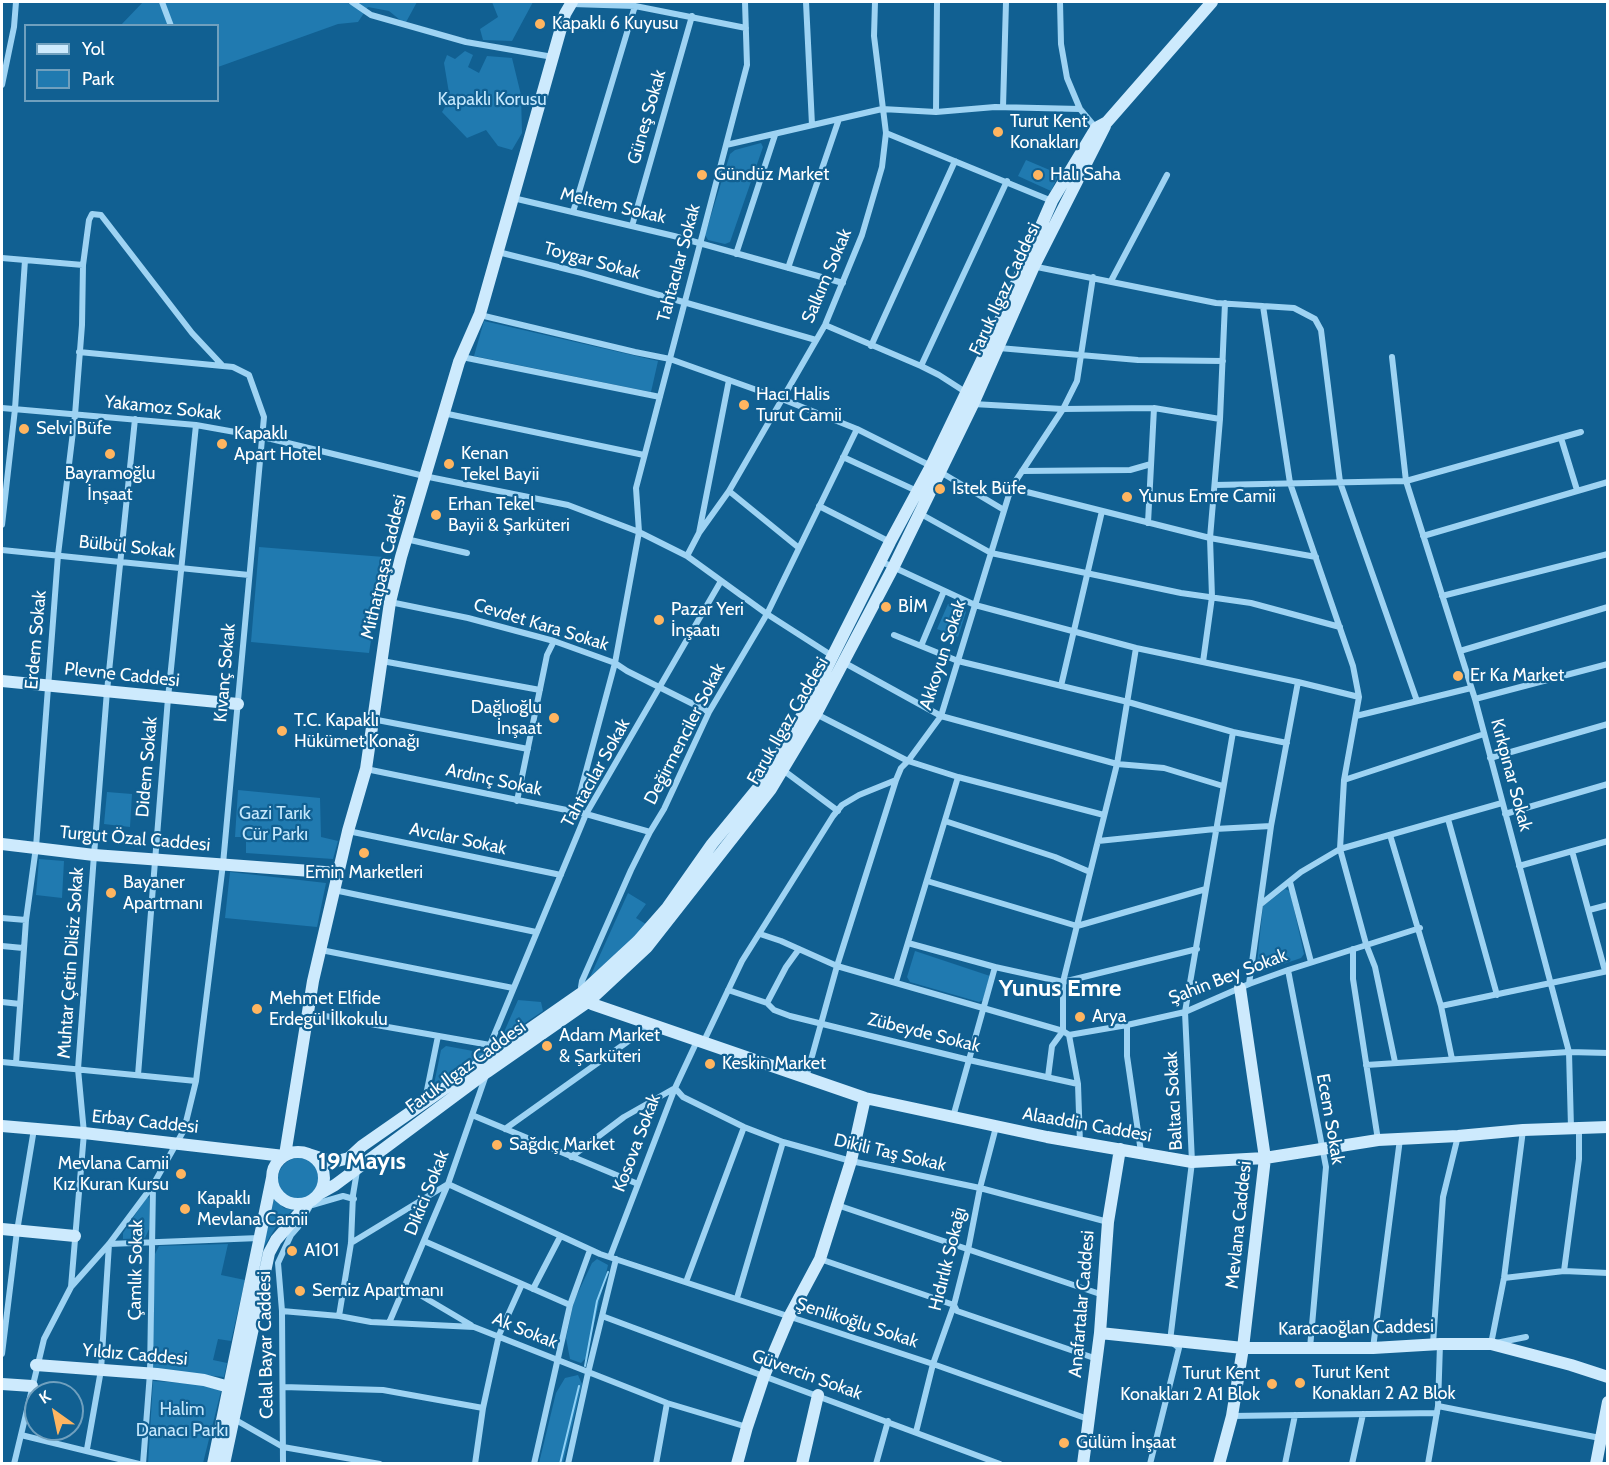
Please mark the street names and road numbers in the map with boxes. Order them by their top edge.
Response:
street label: Güneş Sokak [623,67,671,167]
street label: Meltem Sokak [558,183,668,229]
street label: Tahtacılar Sokak [653,202,705,324]
street label: Faruk Ilgaz Caddesi [965,220,1045,358]
street label: Salkım Sokak [797,226,857,326]
street label: Toygar Sokak [541,238,643,284]
street label: Yakamoz Sokak [104,391,222,425]
street label: Mithatpaşa Caddesi [357,493,411,641]
street label: Bülbül Sokak [78,531,176,563]
street label: Erdem Sokak [21,590,51,690]
street label: Cevdet Kara Sokak [471,594,611,656]
street label: Akkoyun Sokak [915,597,971,713]
street label: Kıvanç Sokak [210,623,240,723]
street label: Faruk Ilgaz Caddesi [743,654,833,788]
street label: Plevne Caddesi [63,658,181,692]
street label: Değirmenciler Sokak [640,660,730,808]
street label: Tahtacılar Sokak [557,715,635,831]
street label: Didem Sokak [132,716,162,818]
street label: Kırkpınar Sokak [1486,716,1536,834]
street label: Ardınç Sokak [444,759,544,801]
street label: Avcılar Sokak [407,818,509,860]
street label: Turgut Özal Caddesi [59,822,211,856]
street label: Muhtar Çetin Dilsiz Sokak [54,867,88,1059]
street label: Şahin Bey Sokak [1166,945,1290,1009]
street label: Zübeyde Sokak [866,1009,982,1057]
street label: Faruk Ilgaz Caddesi [402,1016,530,1118]
street label: Baltacı Sokak [1161,1051,1187,1151]
street label: Ecem Sokak [1311,1072,1349,1166]
street label: Kosova Sokak [608,1091,666,1195]
street label: Alaaddin Caddesi [1021,1103,1153,1147]
street label: Erbay Caddesi [91,1106,199,1138]
street label: Dikili Taş Sokak [832,1130,948,1176]
street label: Dikici Sokak [400,1147,454,1239]
street label: Mevlana Caddesi [1222,1160,1256,1290]
street label: Hıdırlık Sokağı [925,1205,971,1313]
street label: Çamlık Sokak [124,1219,148,1321]
street label: Anafartalar Caddesi [1065,1230,1099,1378]
street label: Celal Bayar Caddesi [254,1271,278,1419]
street label: Şenlikoğlu Sokak [793,1293,921,1353]
street label: Ak Sokak [489,1308,561,1354]
street label: Karacaoğlan Caddesi [1278,1316,1434,1340]
street label: Yıldız Caddesi [82,1340,188,1370]
street label: Güvercin Sokak [749,1345,865,1405]

